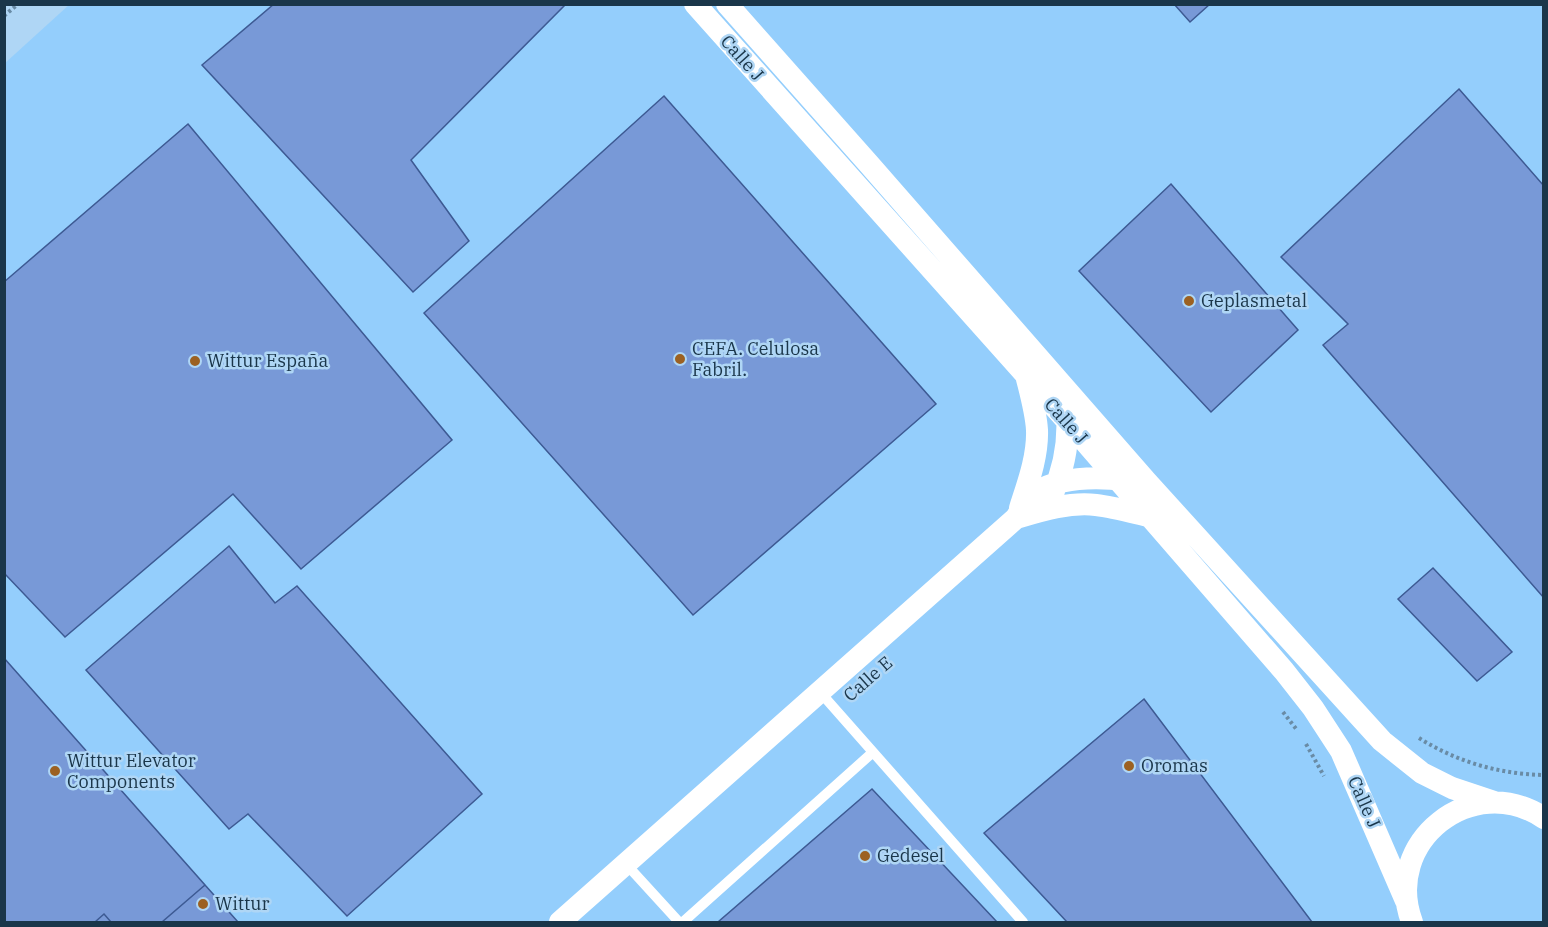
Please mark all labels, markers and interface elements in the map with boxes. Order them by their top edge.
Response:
street label: Calle J [716,30,769,85]
place label: Geplasmetal [1201,289,1307,312]
marker: Geplasmetal [1182,294,1196,308]
place label: CEFA. Celulosa Fabril. [692,337,819,381]
place label: Wittur España [207,349,329,372]
marker: CEFA. Celulosa Fabril. [673,352,687,366]
marker: Wittur España [188,354,202,368]
street label: Calle J [1040,393,1093,448]
street label: Calle E [838,651,897,706]
place label: Wittur Elevator Components [67,749,196,793]
place label: Oromas [1141,754,1208,777]
marker: Oromas [1122,759,1136,773]
marker: Wittur Elevator Components [48,764,62,778]
street label: Calle J [1343,772,1386,831]
place label: Gedesel [877,844,944,867]
marker: Gedesel [858,849,872,863]
place label: Wittur [215,892,269,915]
marker: Wittur [196,897,210,911]

